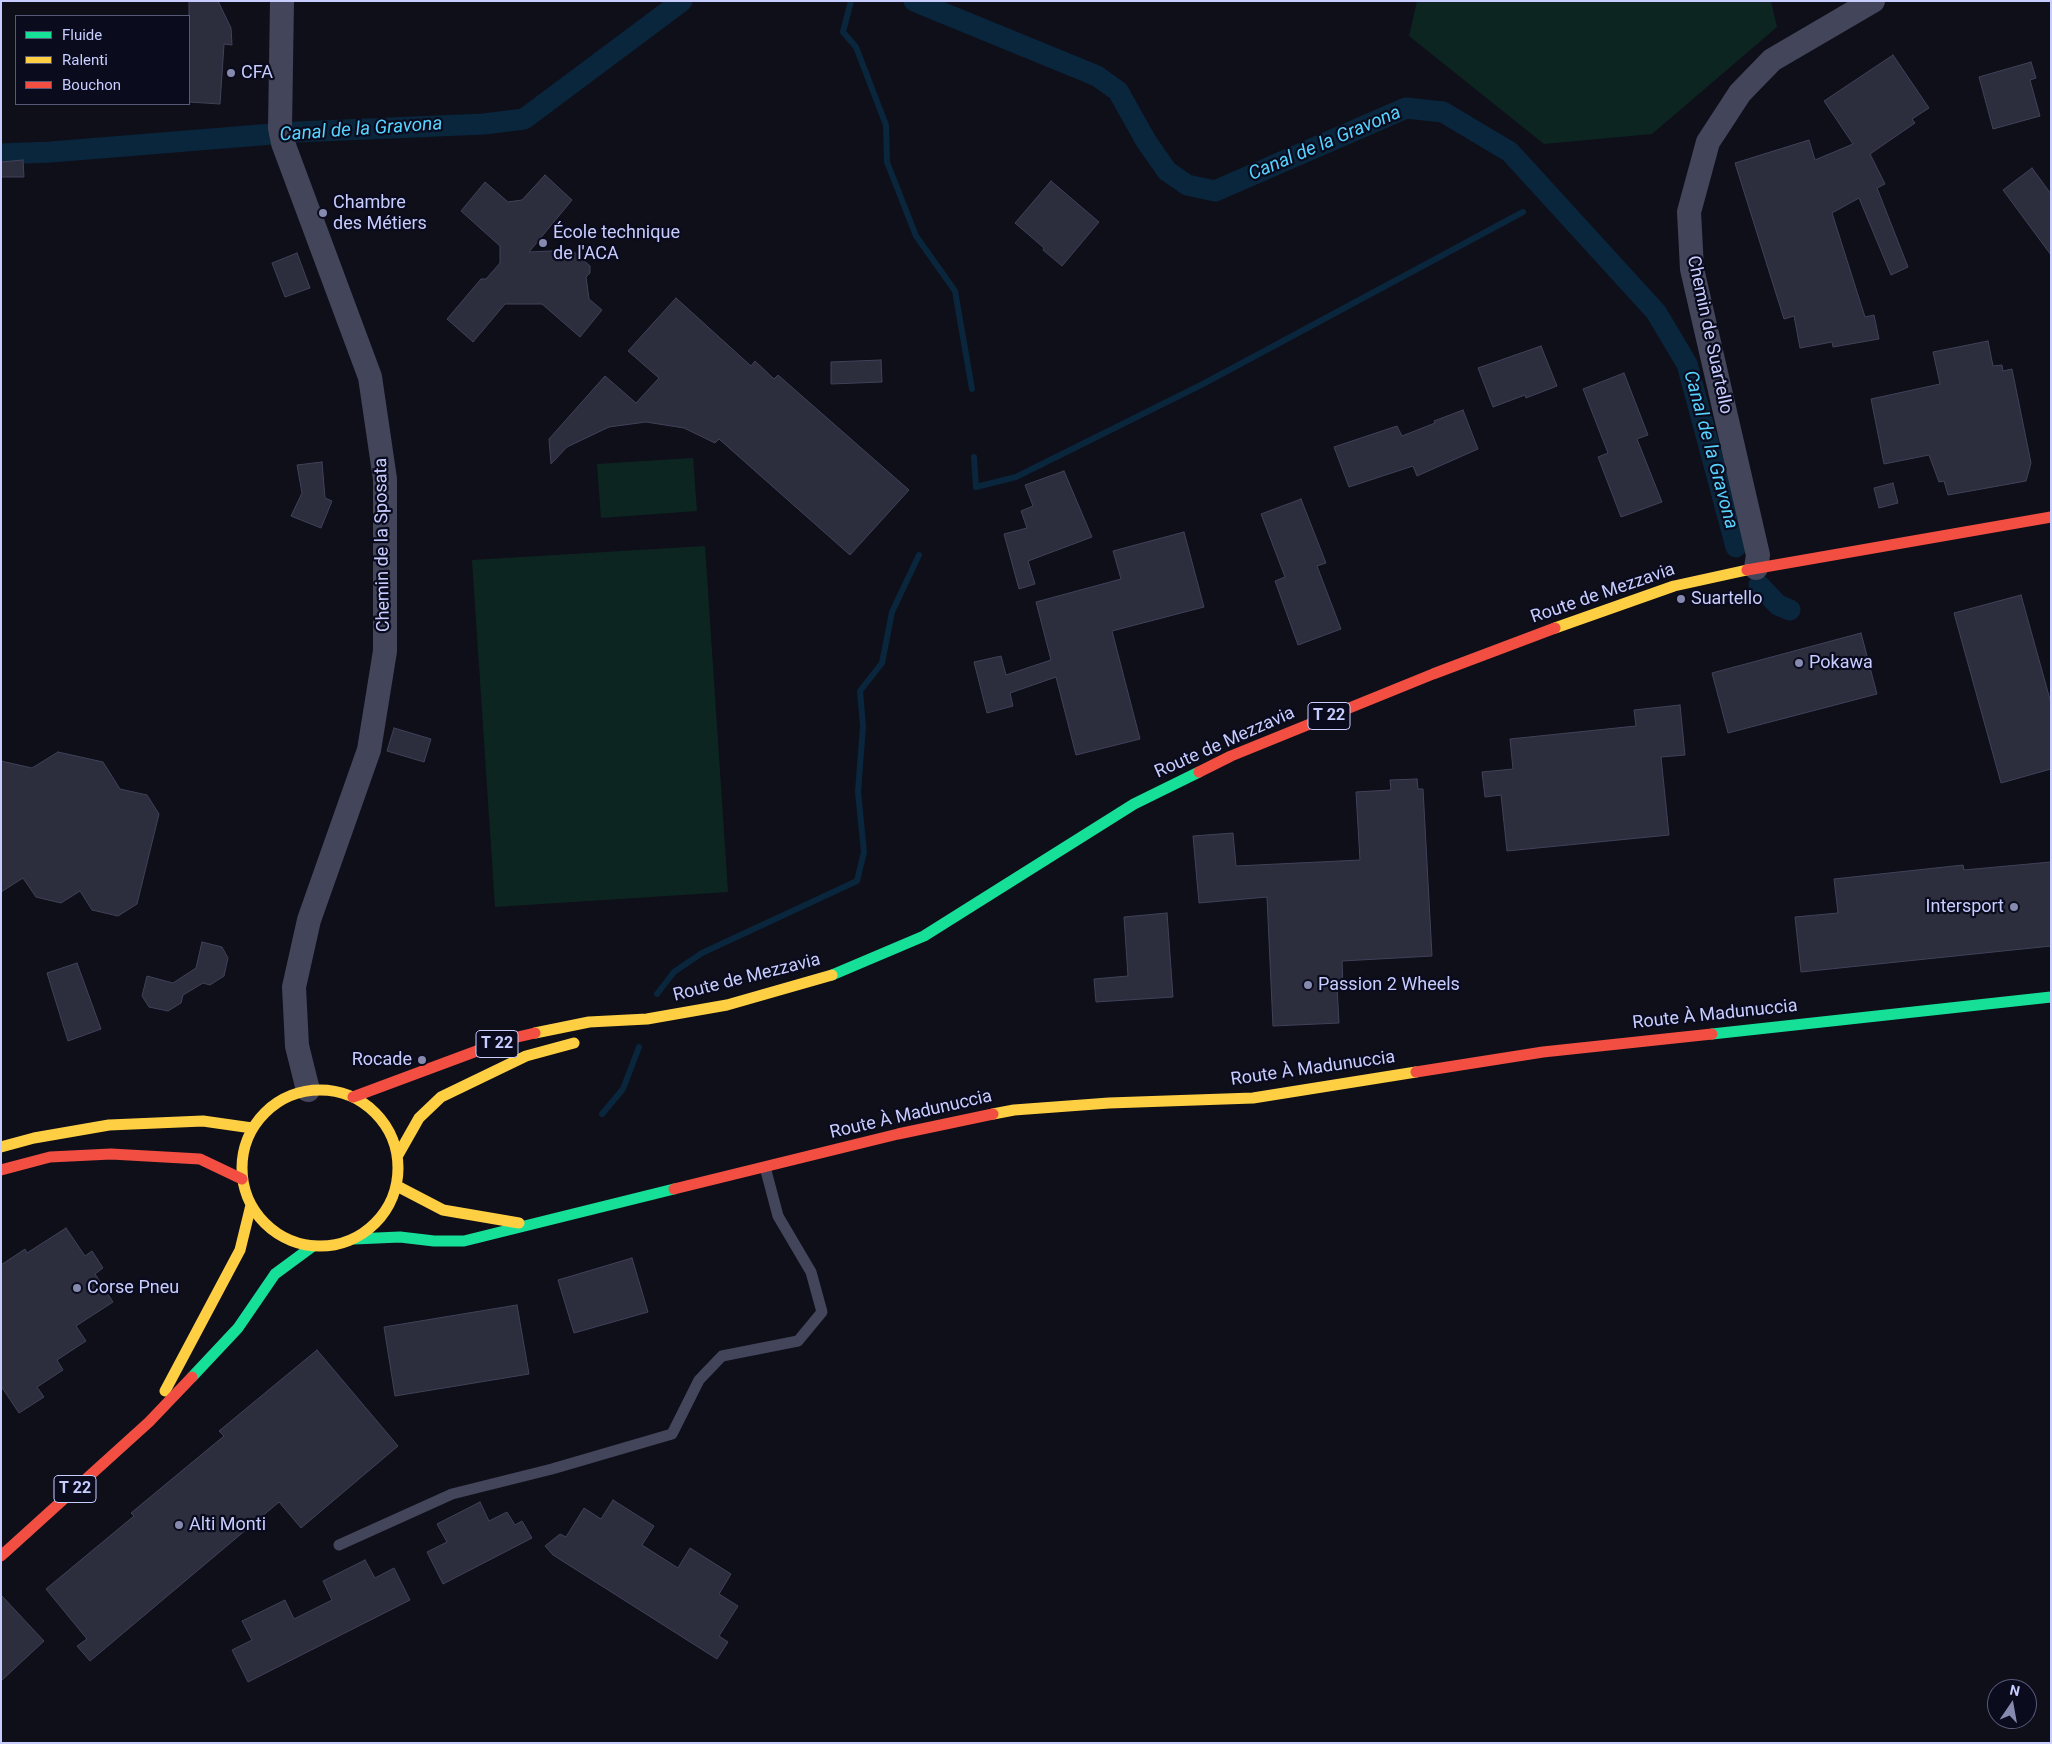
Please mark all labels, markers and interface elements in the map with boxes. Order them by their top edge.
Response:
legend [15,15,190,105]
text: Fluide [62,26,102,44]
text: Ralenti [62,51,108,69]
place label: CFA [241,62,273,84]
marker: CFA [225,67,237,79]
text: Bouchon [62,76,121,94]
water label: Canal de la Gravona [1245,102,1405,186]
water label: Canal de la Gravona [279,113,443,147]
place label: Chambre des Métiers [333,192,427,234]
marker: Chambre des Métiers [317,207,329,219]
place label: École technique de l'ACA [553,222,680,264]
marker: École technique de l'ACA [537,237,549,249]
street label: Chemin de Suartello [1682,254,1736,416]
water label: Canal de la Gravona [1678,368,1742,532]
street label: Chemin de la Sposata [371,458,395,632]
street label: Route de Mezzavia [1528,559,1678,629]
place label: Suartello [1691,588,1762,610]
marker: Suartello [1675,593,1687,605]
place label: Pokawa [1809,652,1873,674]
marker: Pokawa [1793,657,1805,669]
street label: Route de Mezzavia [1152,702,1298,784]
road number: T 22 [1308,702,1350,729]
place label: Intersport [1926,896,2004,918]
marker: Intersport [2008,901,2020,913]
street label: Route de Mezzavia [671,949,823,1007]
place label: Passion 2 Wheels [1318,974,1460,996]
marker: Passion 2 Wheels [1302,979,1314,991]
street label: Route À Madunuccia [1631,996,1799,1034]
road number: T 22 [476,1030,518,1058]
street label: Route À Madunuccia [1229,1047,1397,1091]
place label: Rocade [352,1049,412,1071]
marker: Rocade [416,1054,428,1066]
street label: Route À Madunuccia [828,1086,994,1144]
place label: Corse Pneu [87,1277,179,1299]
marker: Corse Pneu [71,1282,83,1294]
road number: T 22 [54,1476,96,1502]
place label: Alti Monti [189,1514,266,1536]
marker: Alti Monti [173,1519,185,1531]
north arrow [1987,1679,2037,1729]
text: N [2008,1681,2021,1699]

